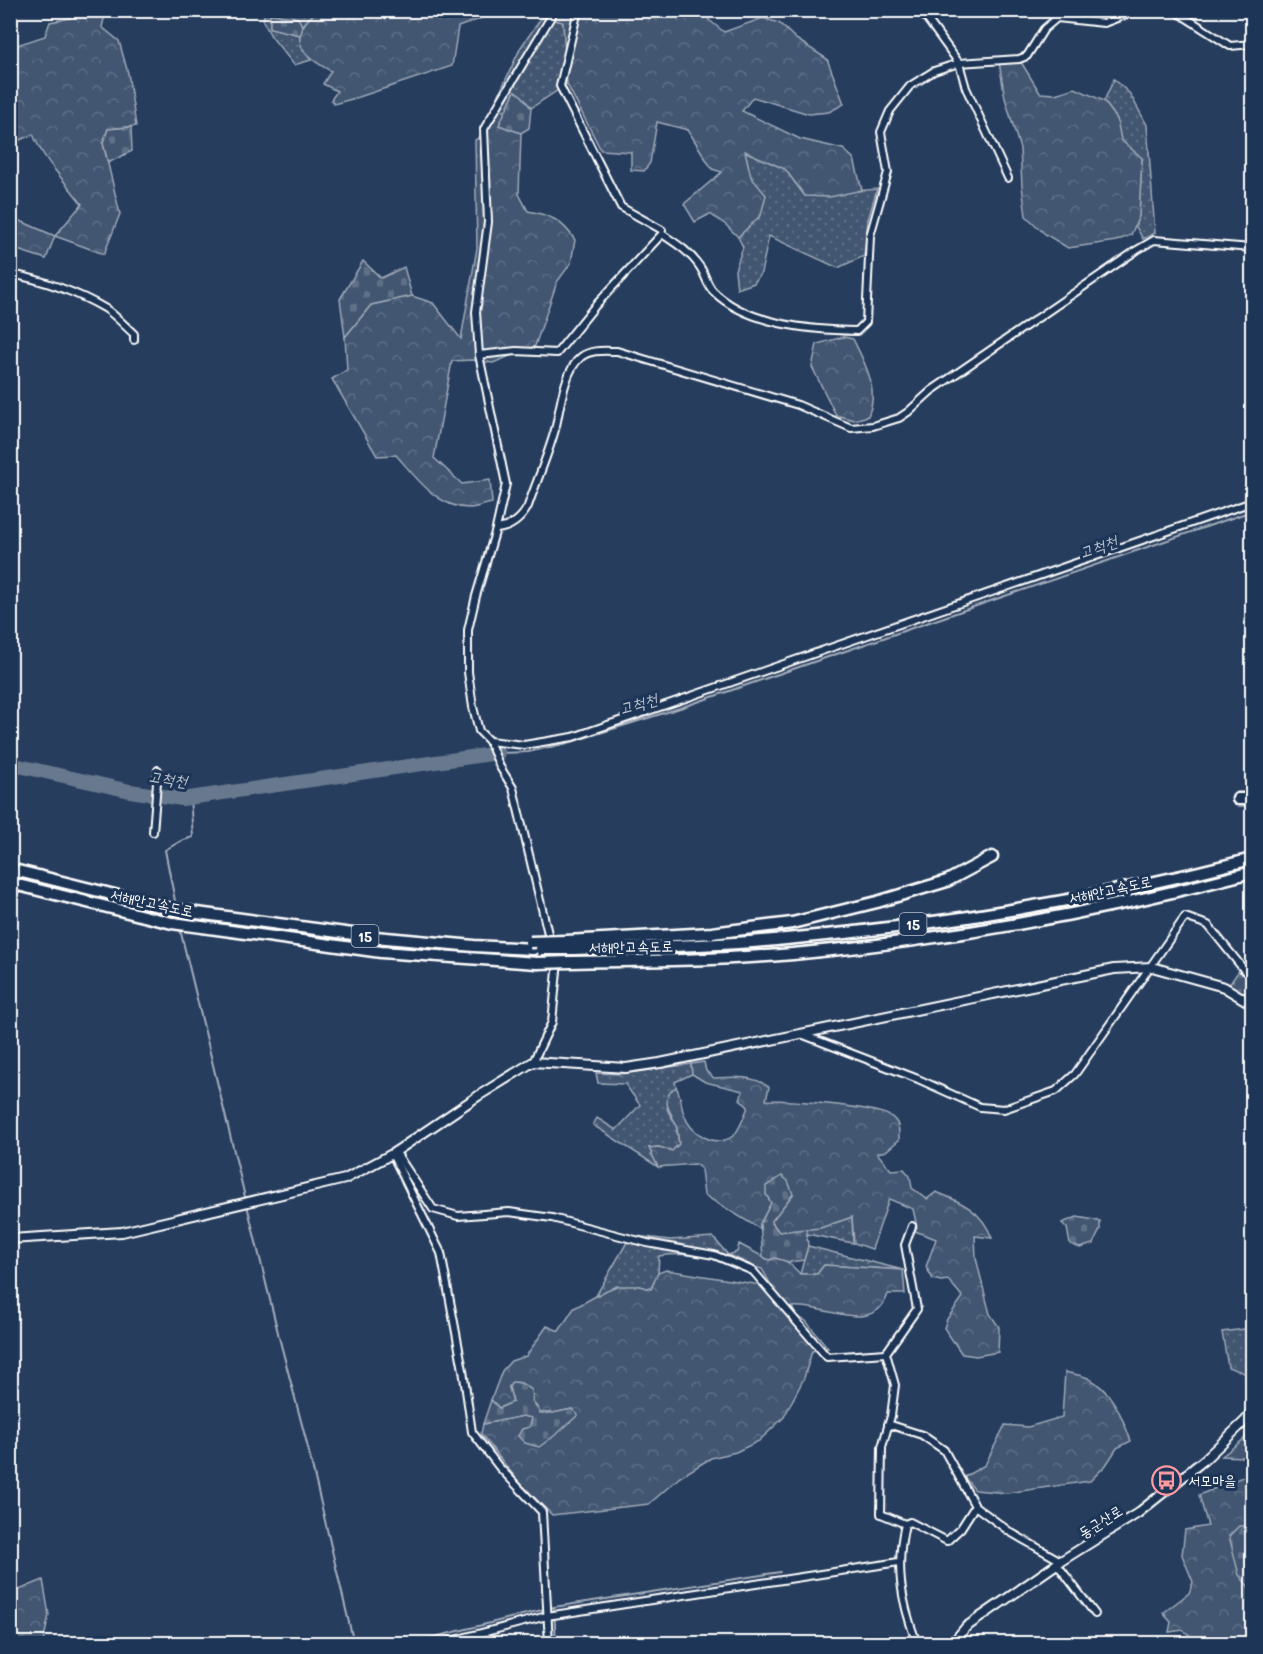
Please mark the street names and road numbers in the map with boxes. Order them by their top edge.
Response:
street label: 서해안고속도로 [1067,870,1153,908]
street label: 서해안고속도로 [109,883,195,921]
road number: 15 [900,913,926,935]
road number: 15 [352,925,378,947]
street label: 서해안고속도로 [589,935,673,957]
street label: 동군산로 [1074,1500,1126,1542]

